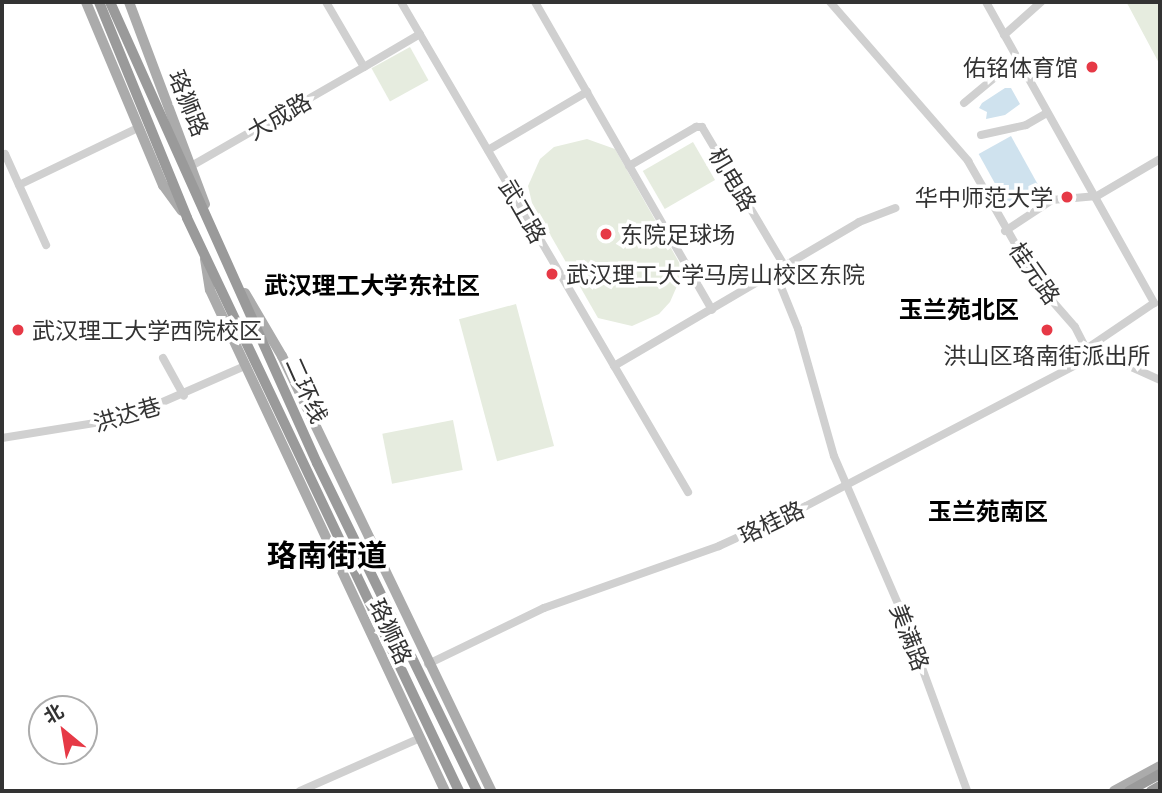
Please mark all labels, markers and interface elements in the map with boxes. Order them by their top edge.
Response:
place label: 佑铭体育馆 [963,53,1078,81]
marker: 佑铭体育馆 [1084,59,1100,75]
street label: 珞狮路 [163,66,215,140]
street label: 大成路 [242,87,316,145]
street label: 机电路 [703,142,763,216]
street label: 武工路 [494,174,552,248]
place label: 华中师范大学 [915,183,1053,211]
marker: 华中师范大学 [1059,189,1075,205]
place label: 东院足球场 [620,220,735,248]
marker: 东院足球场 [598,226,614,242]
street label: 桂元路 [1004,237,1066,309]
place label: 武汉理工大学马房山校区东院 [566,260,865,288]
marker: 武汉理工大学马房山校区东院 [544,266,560,282]
district label: 武汉理工大学东社区 [264,271,480,299]
district label: 玉兰苑北区 [899,295,1019,323]
place label: 武汉理工大学西院校区 [32,316,262,344]
marker: 武汉理工大学西院校区 [10,322,26,338]
marker: 洪山区珞南街派出所 [1039,322,1055,338]
place label: 洪山区珞南街派出所 [944,341,1150,369]
street label: 二环线 [280,353,334,427]
street label: 洪达巷 [90,391,164,437]
street label: 珞桂路 [734,495,808,549]
district label: 玉兰苑南区 [928,497,1048,525]
district label: 珞南街道 [267,536,387,572]
street label: 珞狮路 [364,594,418,668]
street label: 美满路 [885,600,935,674]
north arrow [28,695,98,765]
text: 北 [39,698,67,728]

